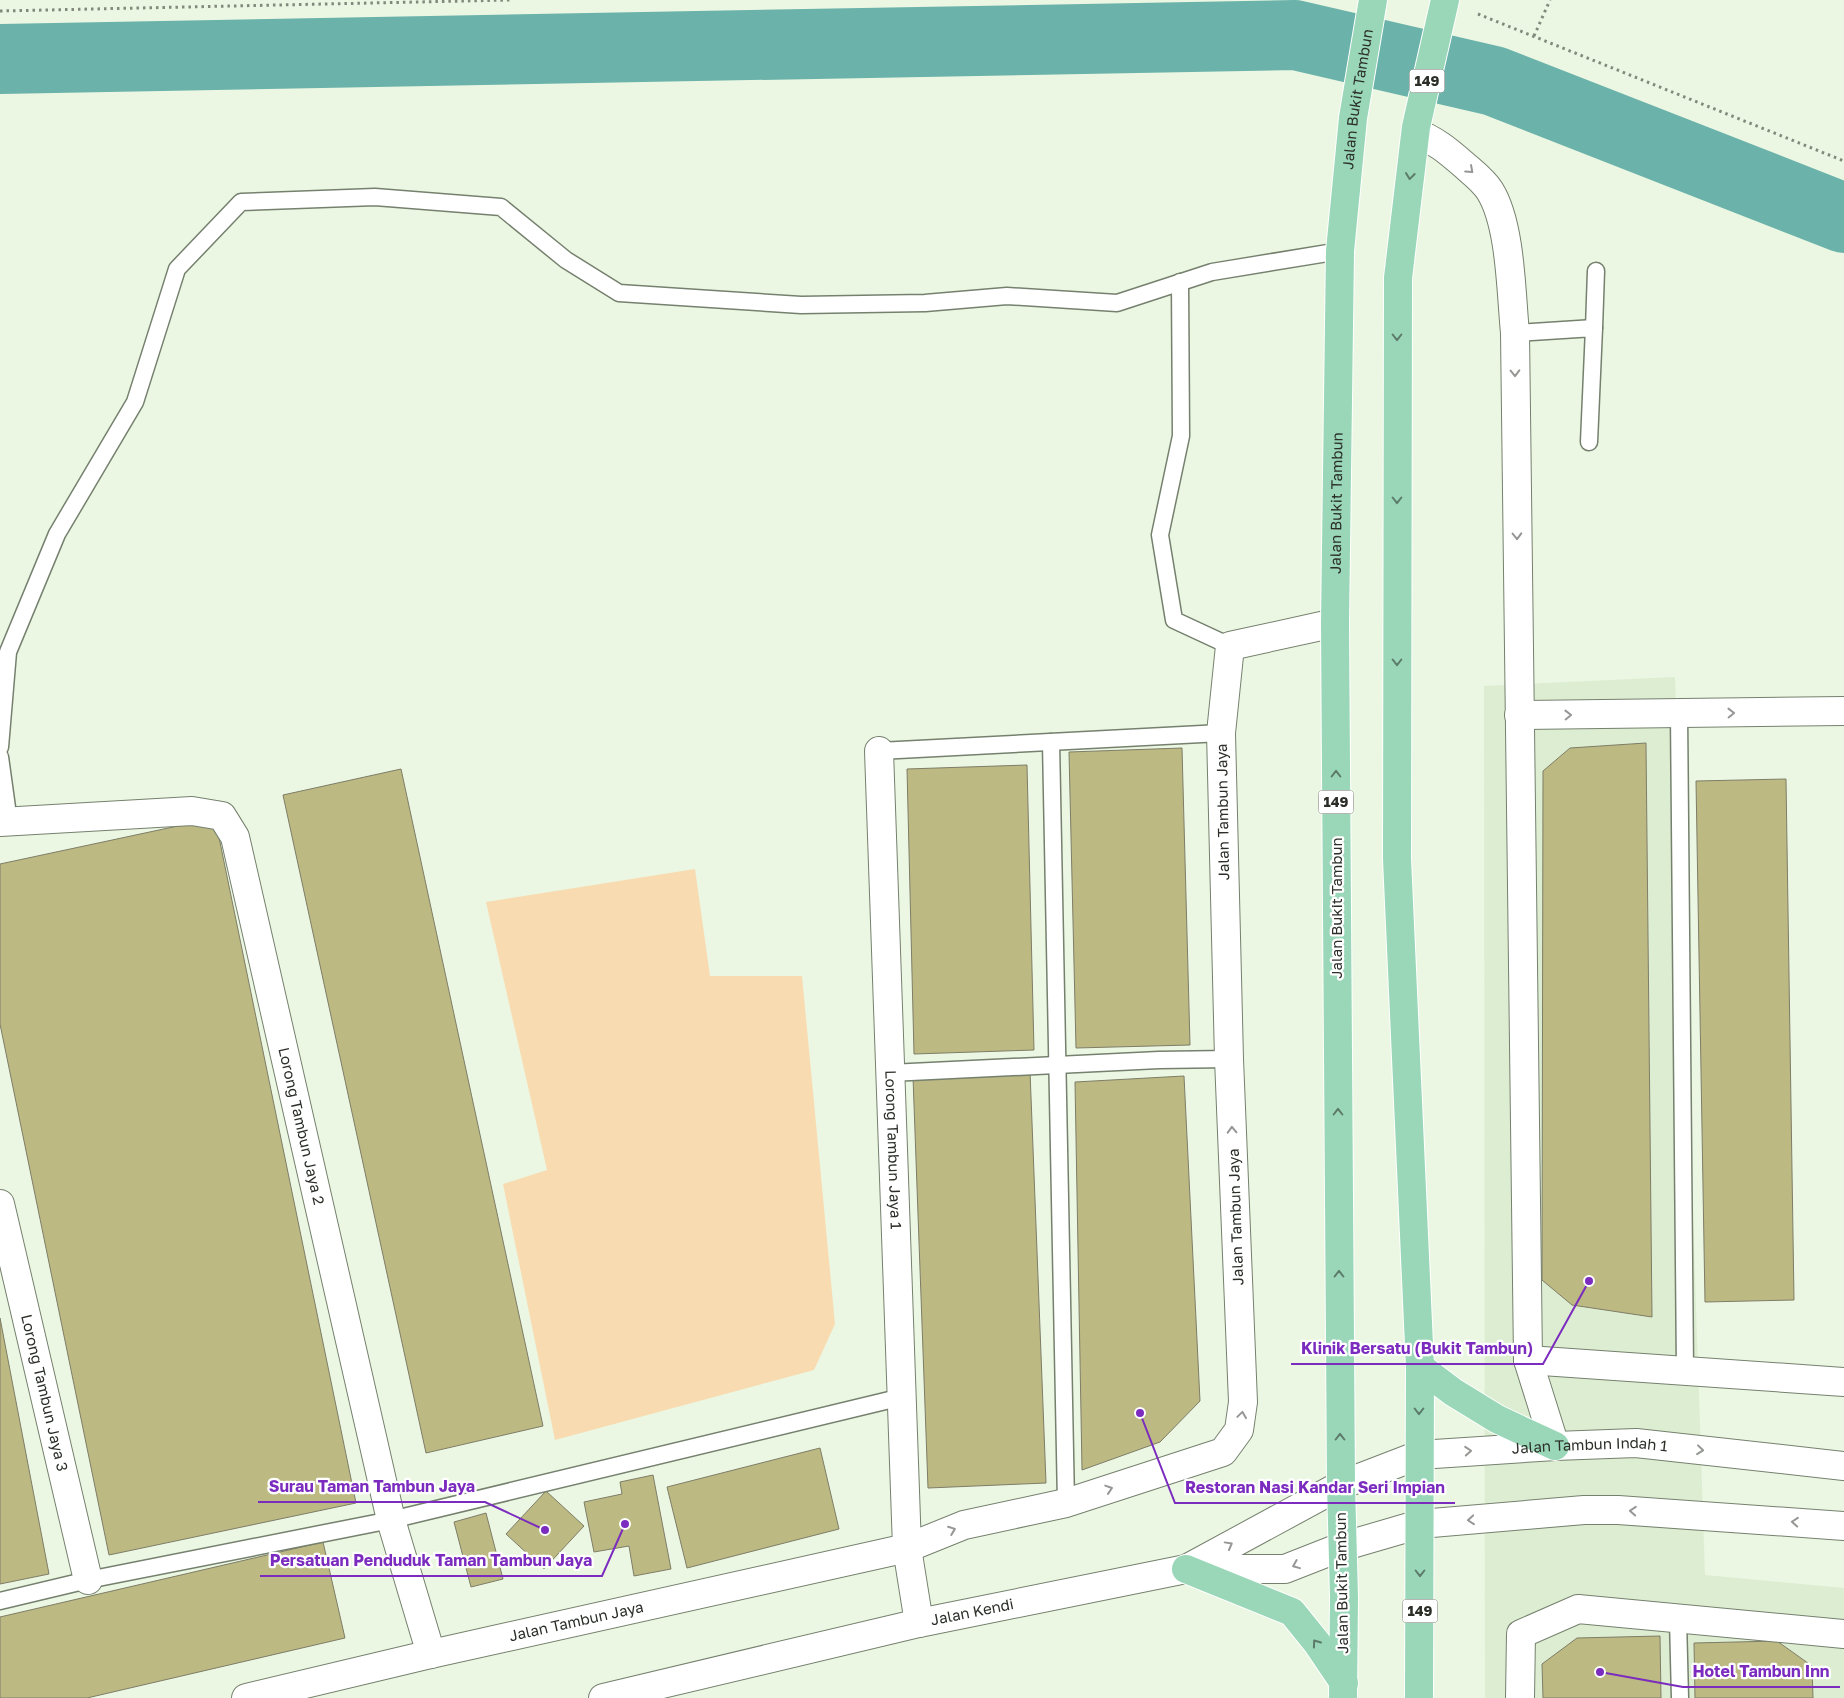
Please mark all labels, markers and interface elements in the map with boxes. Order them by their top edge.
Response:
street label: Jalan Bukit Tambun [1338,27,1376,170]
road number: 149 [1410,70,1444,92]
one-way arrow [1464,164,1473,173]
one-way arrow [1406,171,1416,180]
one-way arrow [1392,334,1402,342]
one-way arrow [1510,370,1520,378]
street label: Jalan Bukit Tambun [1326,432,1346,574]
one-way arrow [1392,496,1402,504]
one-way arrow [1512,532,1522,540]
one-way arrow [1392,659,1402,667]
one-way arrow [1727,708,1735,718]
one-way arrow [1564,710,1572,720]
street label: Jalan Tambun Jaya [1212,743,1232,881]
one-way arrow [1331,770,1341,778]
road number: 149 [1318,790,1354,814]
street label: Jalan Bukit Tambun [1327,837,1345,979]
street label: Lorong Tambun Jaya 2 [275,1046,329,1206]
street label: Lorong Tambun Jaya 1 [882,1070,906,1230]
one-way arrow [1333,1107,1343,1115]
one-way arrow [1227,1126,1237,1134]
street label: Jalan Tambun Jaya [1224,1148,1246,1286]
one-way arrow [1334,1270,1344,1278]
street label: Lorong Tambun Jaya 3 [18,1312,72,1473]
callout: Klinik Bersatu (Bukit Tambun) [1291,1333,1543,1364]
text: Klinik Bersatu (Bukit Tambun) [1301,1338,1533,1358]
one-way arrow [1414,1407,1424,1415]
one-way arrow [1236,1410,1246,1419]
one-way arrow [1335,1432,1345,1440]
street label: Jalan Tambun Indah 1 [1511,1433,1669,1457]
one-way arrow [1696,1444,1704,1455]
one-way arrow [1464,1446,1472,1457]
callout: Surau Taman Tambun Jaya [258,1471,485,1502]
callout: Restoran Nasi Kandar Seri Impian [1175,1472,1455,1503]
text: Surau Taman Tambun Jaya [269,1476,475,1496]
text: Restoran Nasi Kandar Seri Impian [1185,1477,1445,1497]
one-way arrow [1105,1484,1113,1494]
one-way arrow [1629,1505,1637,1516]
street label: Jalan Bukit Tambun [1331,1512,1351,1654]
one-way arrow [1467,1514,1475,1525]
one-way arrow [1791,1517,1799,1528]
one-way arrow [948,1525,956,1535]
one-way arrow [1223,1542,1232,1552]
callout: Persatuan Penduduk Taman Tambun Jaya [260,1545,602,1576]
text: Persatuan Penduduk Taman Tambun Jaya [270,1550,592,1570]
one-way arrow [1292,1559,1301,1569]
one-way arrow [1415,1569,1425,1577]
street label: Jalan Kendi [929,1594,1015,1628]
street label: Jalan Tambun Jaya [507,1597,645,1644]
road number: 149 [1402,1600,1438,1622]
one-way arrow [1314,1640,1322,1649]
callout: Hotel Tambun Inn [1683,1656,1840,1687]
text: Hotel Tambun Inn [1692,1661,1830,1681]

